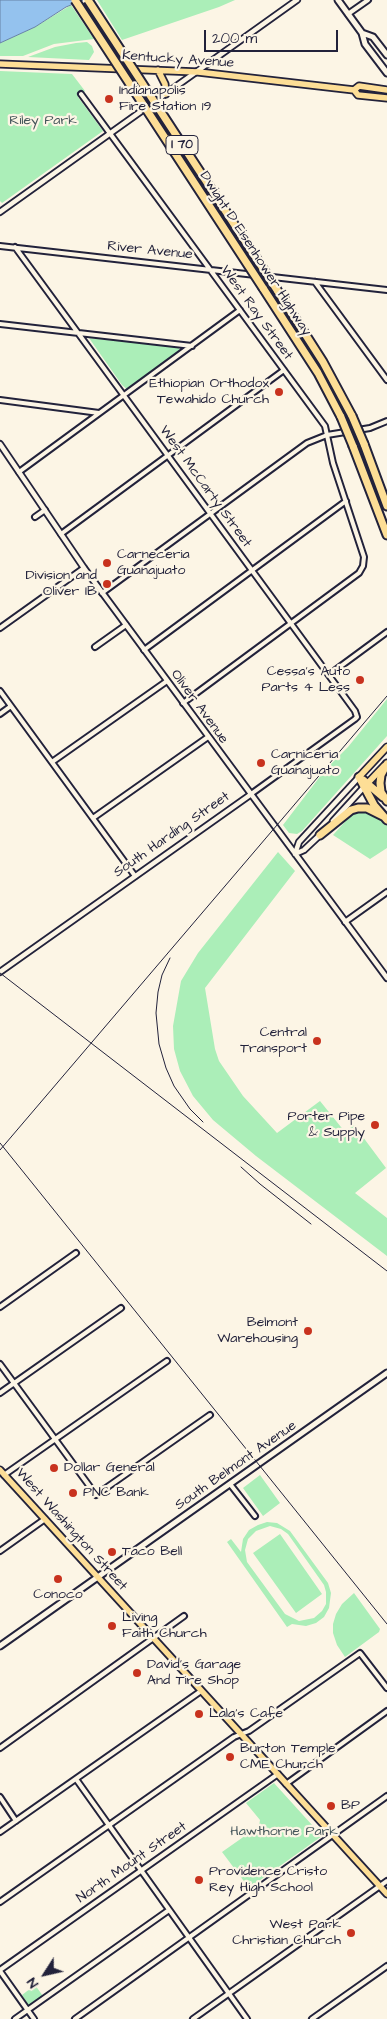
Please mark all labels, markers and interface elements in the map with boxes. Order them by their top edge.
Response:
scale bar [207,20,341,52]
text: 200 m [212,28,257,49]
street label: Kentucky Avenue [122,48,234,72]
place label: Indianapolis Fire Station 19 [119,83,212,115]
marker: Indianapolis Fire Station 19 [103,93,115,105]
park label: Riley Park [9,113,77,129]
road number: I 70 [166,136,198,154]
street label: Dwight D Eisenhower Highway [196,169,314,339]
street label: River Avenue [106,238,194,264]
street label: West Ray Street [216,263,296,363]
place label: Ethiopian Orthodox Tewahido Church [149,376,269,408]
marker: Ethiopian Orthodox Tewahido Church [273,386,285,398]
street label: West McCarty Street [155,423,255,551]
place label: Carneceria Guanajuato [117,547,190,580]
marker: Carneceria Guanajuato [101,557,113,569]
place label: Division and Oliver IB [25,568,97,600]
marker: Division and Oliver IB [101,578,113,590]
place label: Cessa's Auto Parts 4 Less [261,664,350,696]
street label: Oliver Avenue [167,667,231,747]
marker: Cessa's Auto Parts 4 Less [354,674,366,686]
place label: Carniceria Guanajuato [271,747,339,780]
marker: Carniceria Guanajuato [255,757,267,769]
street label: South Harding Street [111,789,233,881]
place label: Central Transport [240,1025,307,1058]
marker: Central Transport [311,1035,323,1047]
place label: Porter Pipe & Supply [287,1109,365,1142]
marker: Porter Pipe & Supply [369,1119,381,1131]
place label: Belmont Warehousing [217,1315,298,1348]
marker: Belmont Warehousing [302,1325,314,1337]
street label: South Belmont Avenue [172,1418,300,1514]
place label: Dollar General [64,1460,155,1476]
marker: Dollar General [48,1462,60,1474]
street label: West Washington Street [12,1465,130,1595]
place label: PNC Bank [83,1485,149,1501]
marker: PNC Bank [67,1487,79,1499]
place label: Taco Bell [122,1544,182,1560]
marker: Taco Bell [106,1546,118,1558]
marker: Conoco [52,1573,64,1585]
place label: Conoco [33,1587,83,1603]
place label: Living Faith Church [122,1610,207,1642]
marker: Living Faith Church [106,1620,118,1632]
place label: David's Garage And Tire Shop [147,1657,241,1690]
marker: David's Garage And Tire Shop [131,1667,143,1679]
place label: Lala's Cafe [209,1706,283,1722]
marker: Lala's Cafe [193,1708,205,1720]
place label: Burton Temple CME Church [240,1741,336,1774]
marker: Burton Temple CME Church [224,1751,236,1763]
place label: BP [341,1798,360,1814]
marker: BP [325,1800,337,1812]
street label: North Mount Street [74,1819,190,1907]
park label: Hawthorne Park [230,1824,338,1840]
place label: Providence Cristo Rey High School [209,1864,327,1896]
marker: Providence Cristo Rey High School [193,1874,205,1886]
place label: West Park Christian Church [232,1917,341,1950]
marker: West Park Christian Church [345,1927,357,1939]
north arrow [20,1949,70,1999]
text: N [22,1973,43,1992]

